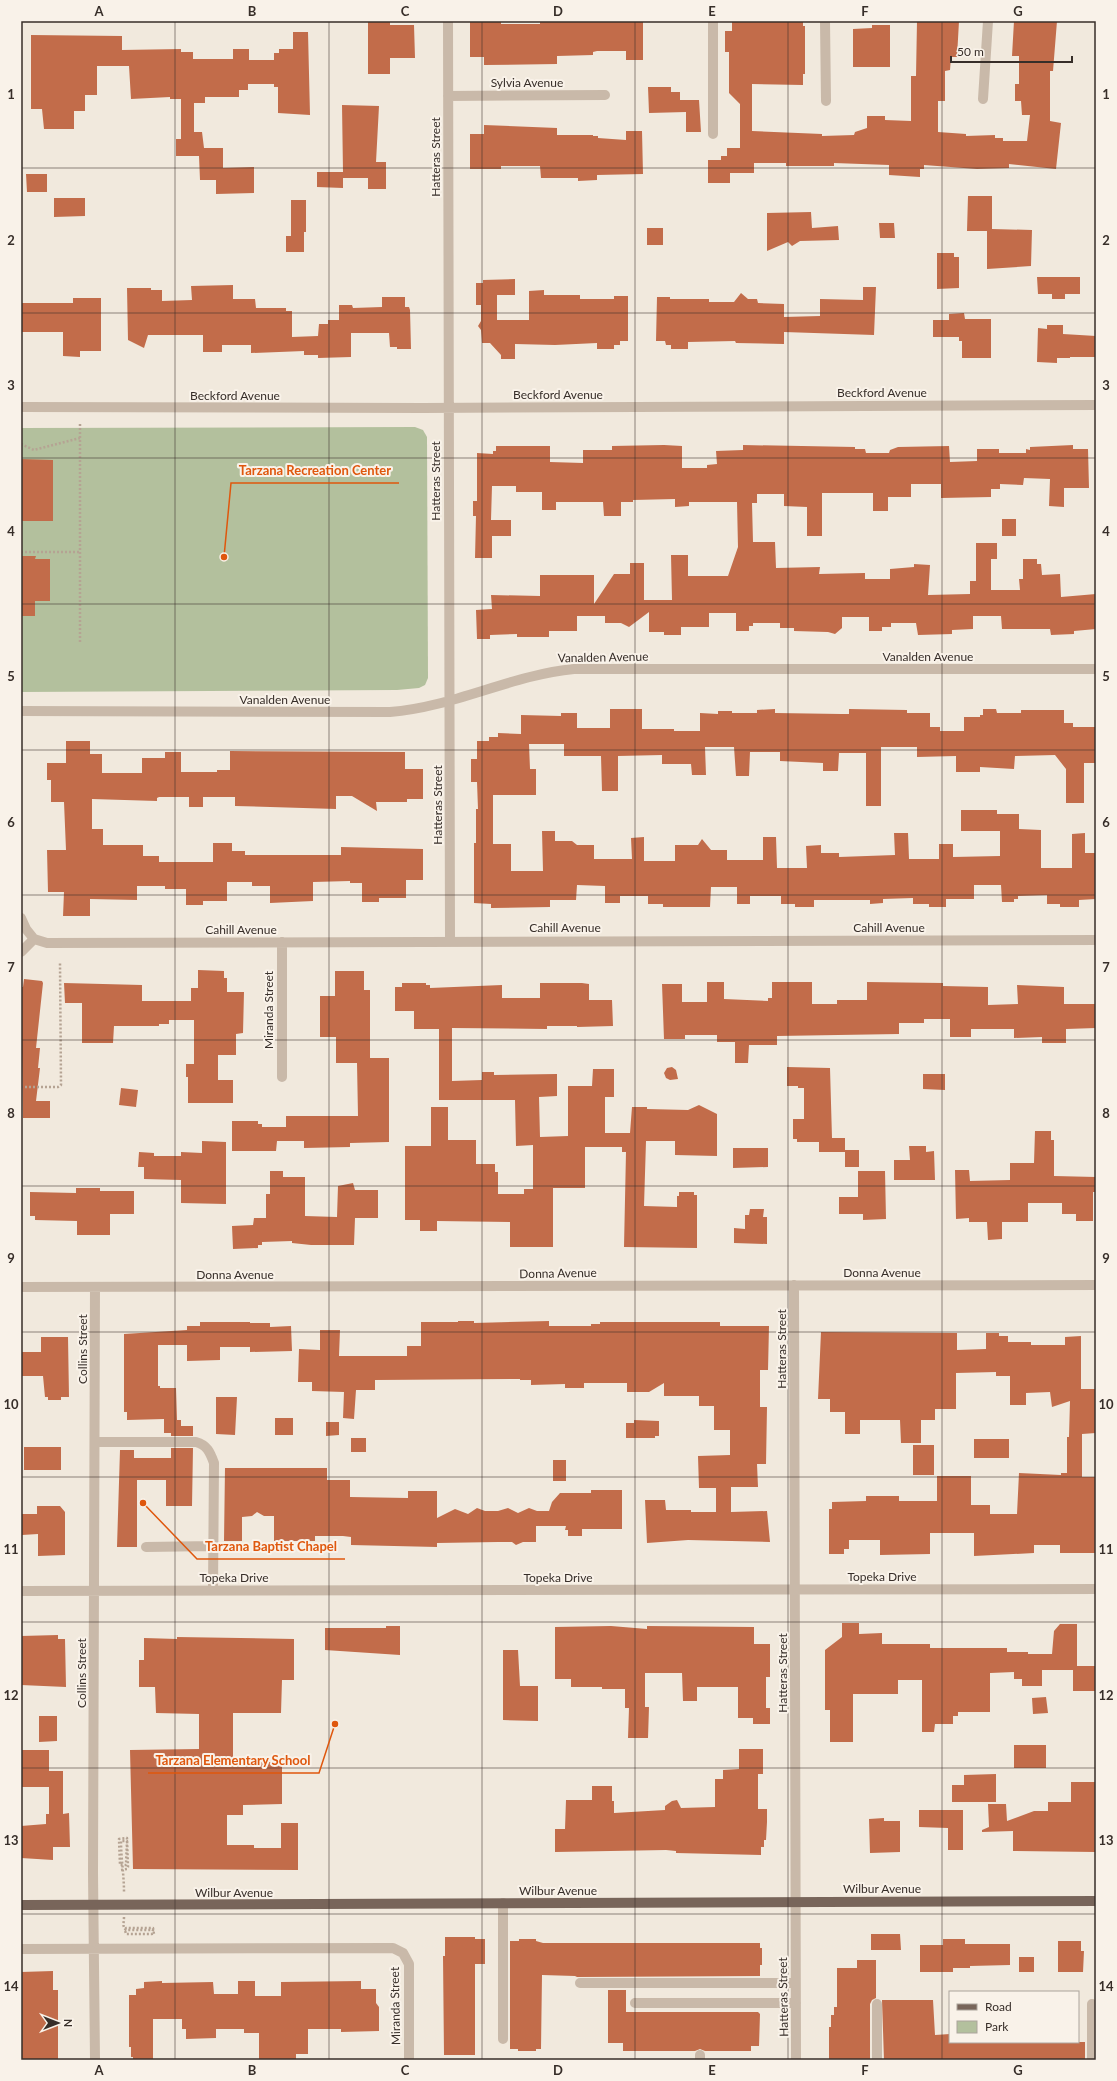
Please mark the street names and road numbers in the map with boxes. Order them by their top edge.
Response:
street label: Sylvia Avenue [491,75,563,90]
street label: Hatteras Street [428,117,443,197]
street label: Beckford Avenue [837,385,927,400]
street label: Beckford Avenue [513,387,603,402]
street label: Beckford Avenue [190,388,280,403]
street label: Hatteras Street [428,441,443,521]
street label: Vanalden Avenue [557,649,649,665]
street label: Vanalden Avenue [883,649,973,664]
street label: Vanalden Avenue [240,692,330,707]
street label: Hatteras Street [430,765,445,845]
street label: Cahill Avenue [529,920,601,935]
street label: Cahill Avenue [853,920,925,935]
street label: Cahill Avenue [205,922,277,937]
street label: Miranda Street [261,970,276,1049]
street label: Donna Avenue [519,1265,597,1281]
street label: Donna Avenue [843,1265,921,1280]
street label: Donna Avenue [196,1267,274,1282]
street label: Hatteras Street [774,1309,789,1389]
street label: Collins Street [75,1313,90,1384]
street label: Topeka Drive [847,1569,917,1584]
street label: Topeka Drive [199,1570,269,1585]
street label: Topeka Drive [523,1570,593,1585]
street label: Hatteras Street [775,1633,790,1713]
street label: Collins Street [74,1637,89,1708]
street label: Wilbur Avenue [843,1881,921,1896]
street label: Wilbur Avenue [519,1883,597,1898]
street label: Wilbur Avenue [195,1885,273,1900]
street label: Hatteras Street [775,1956,791,2037]
street label: Miranda Street [387,1966,403,2045]

